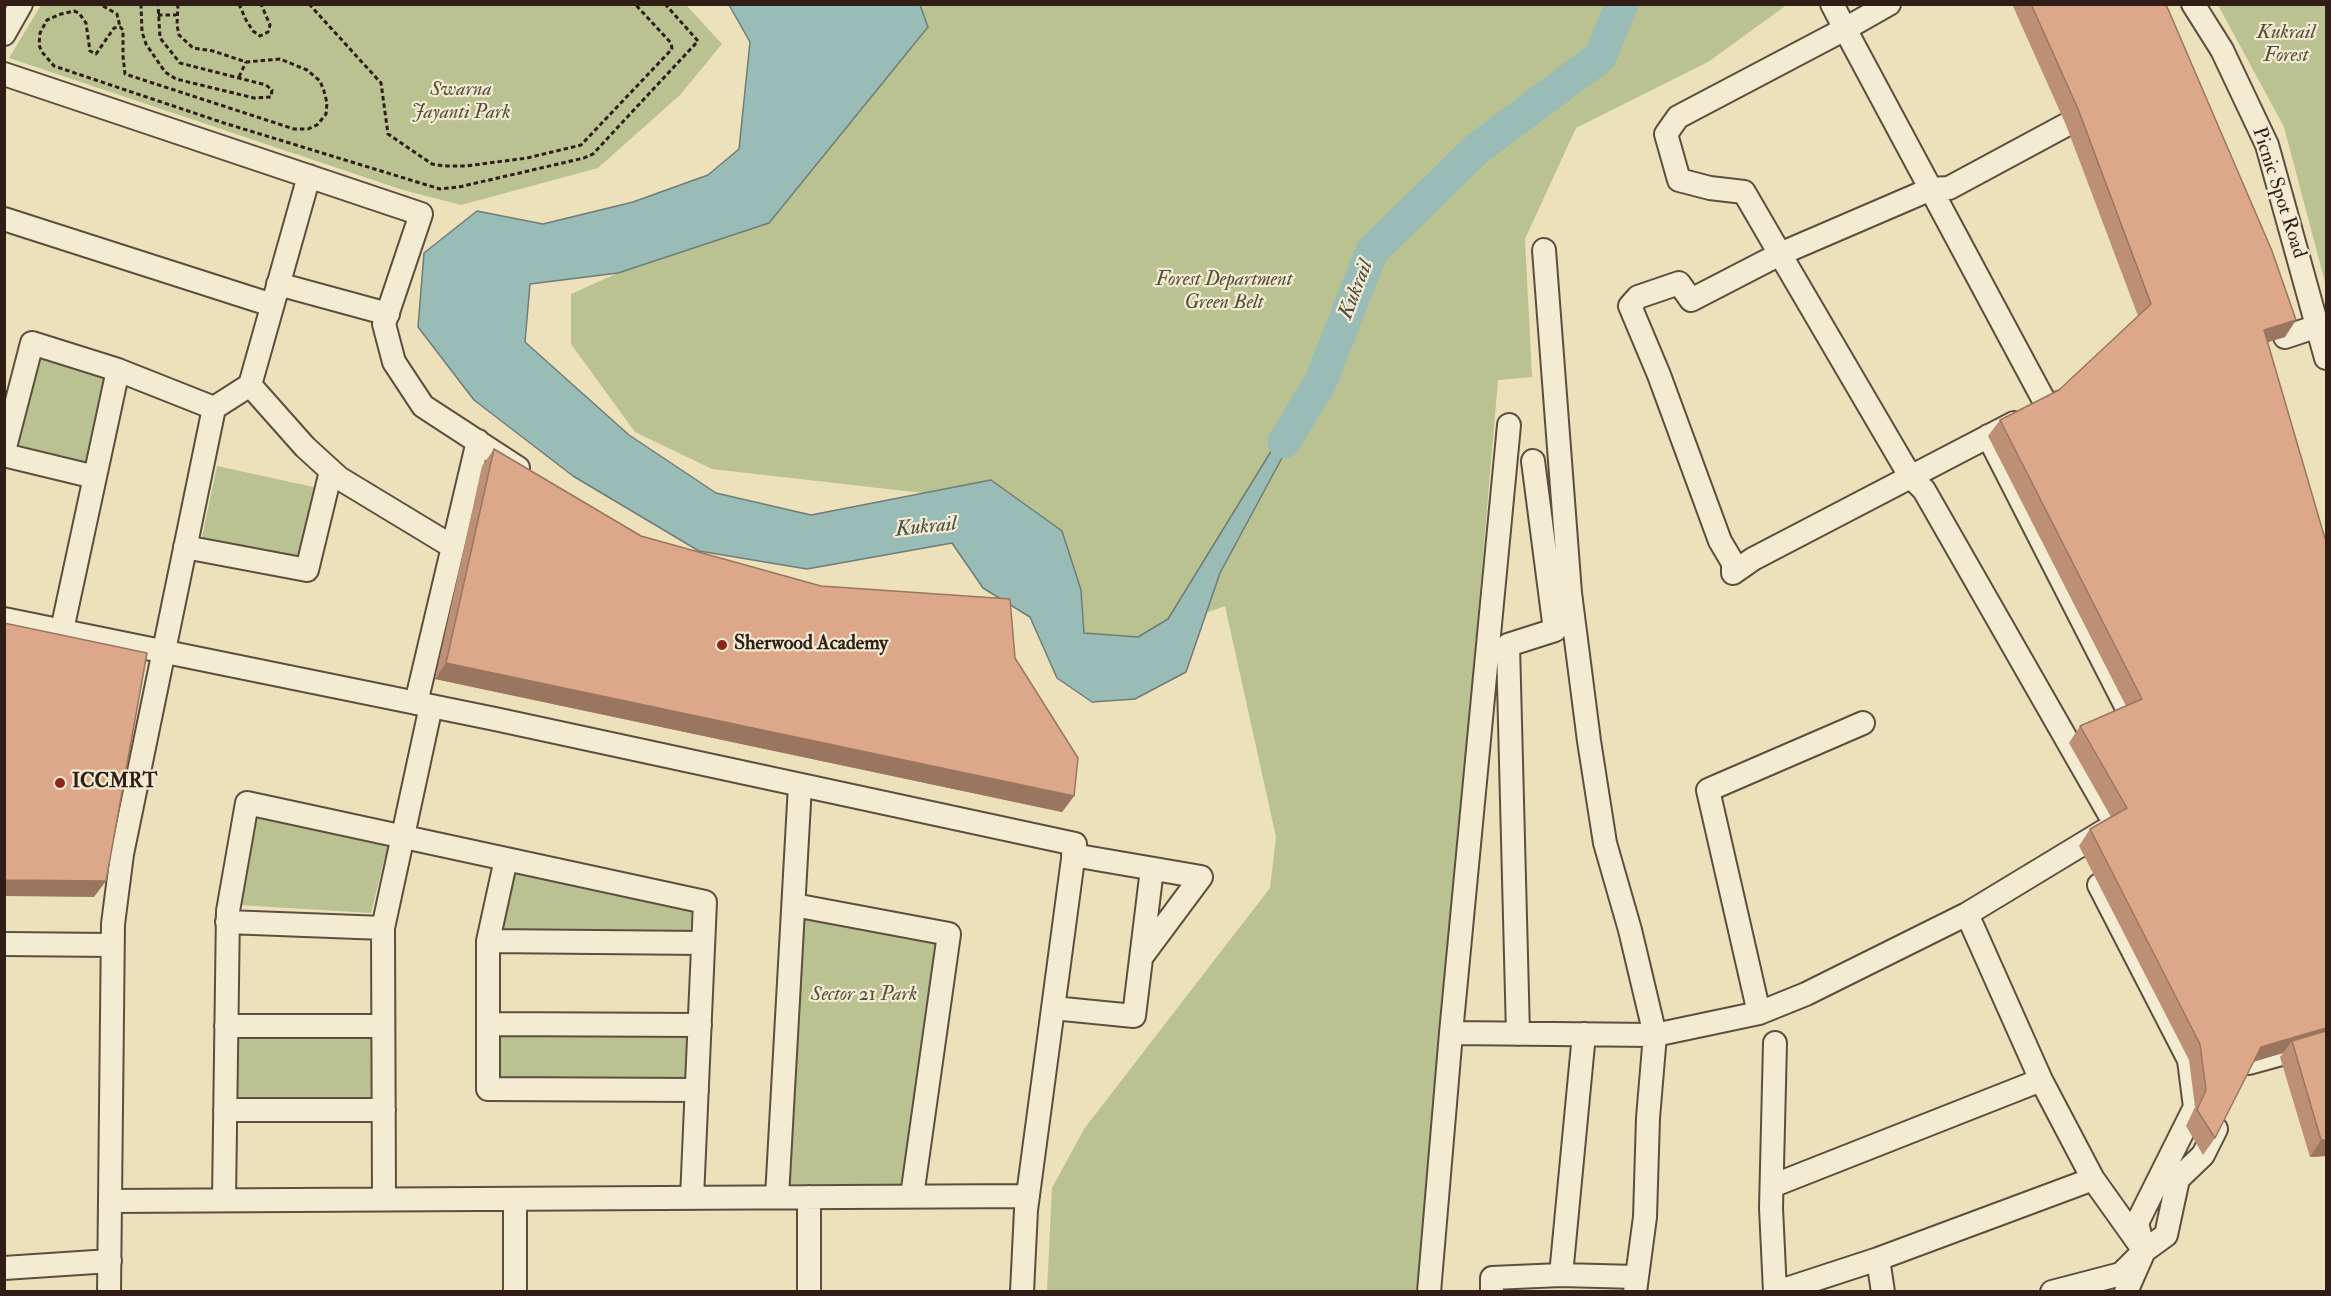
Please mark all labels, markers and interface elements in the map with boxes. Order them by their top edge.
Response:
park label: Kukrail Forest [2257,22,2315,69]
park label: Swarna Jayanti Park [411,79,511,126]
street label: Picnic Spot Road [2246,125,2310,261]
water label: Kukrail [1334,257,1380,323]
park label: Forest Department Green Belt [1156,269,1292,316]
water label: Kukrail [894,512,958,544]
place label: Sherwood Academy [734,633,888,657]
marker: Sherwood Academy [715,638,729,652]
place label: ICCMRT [72,771,157,795]
marker: ICCMRT [53,776,67,790]
park label: Sector 21 Park [811,984,917,1008]

